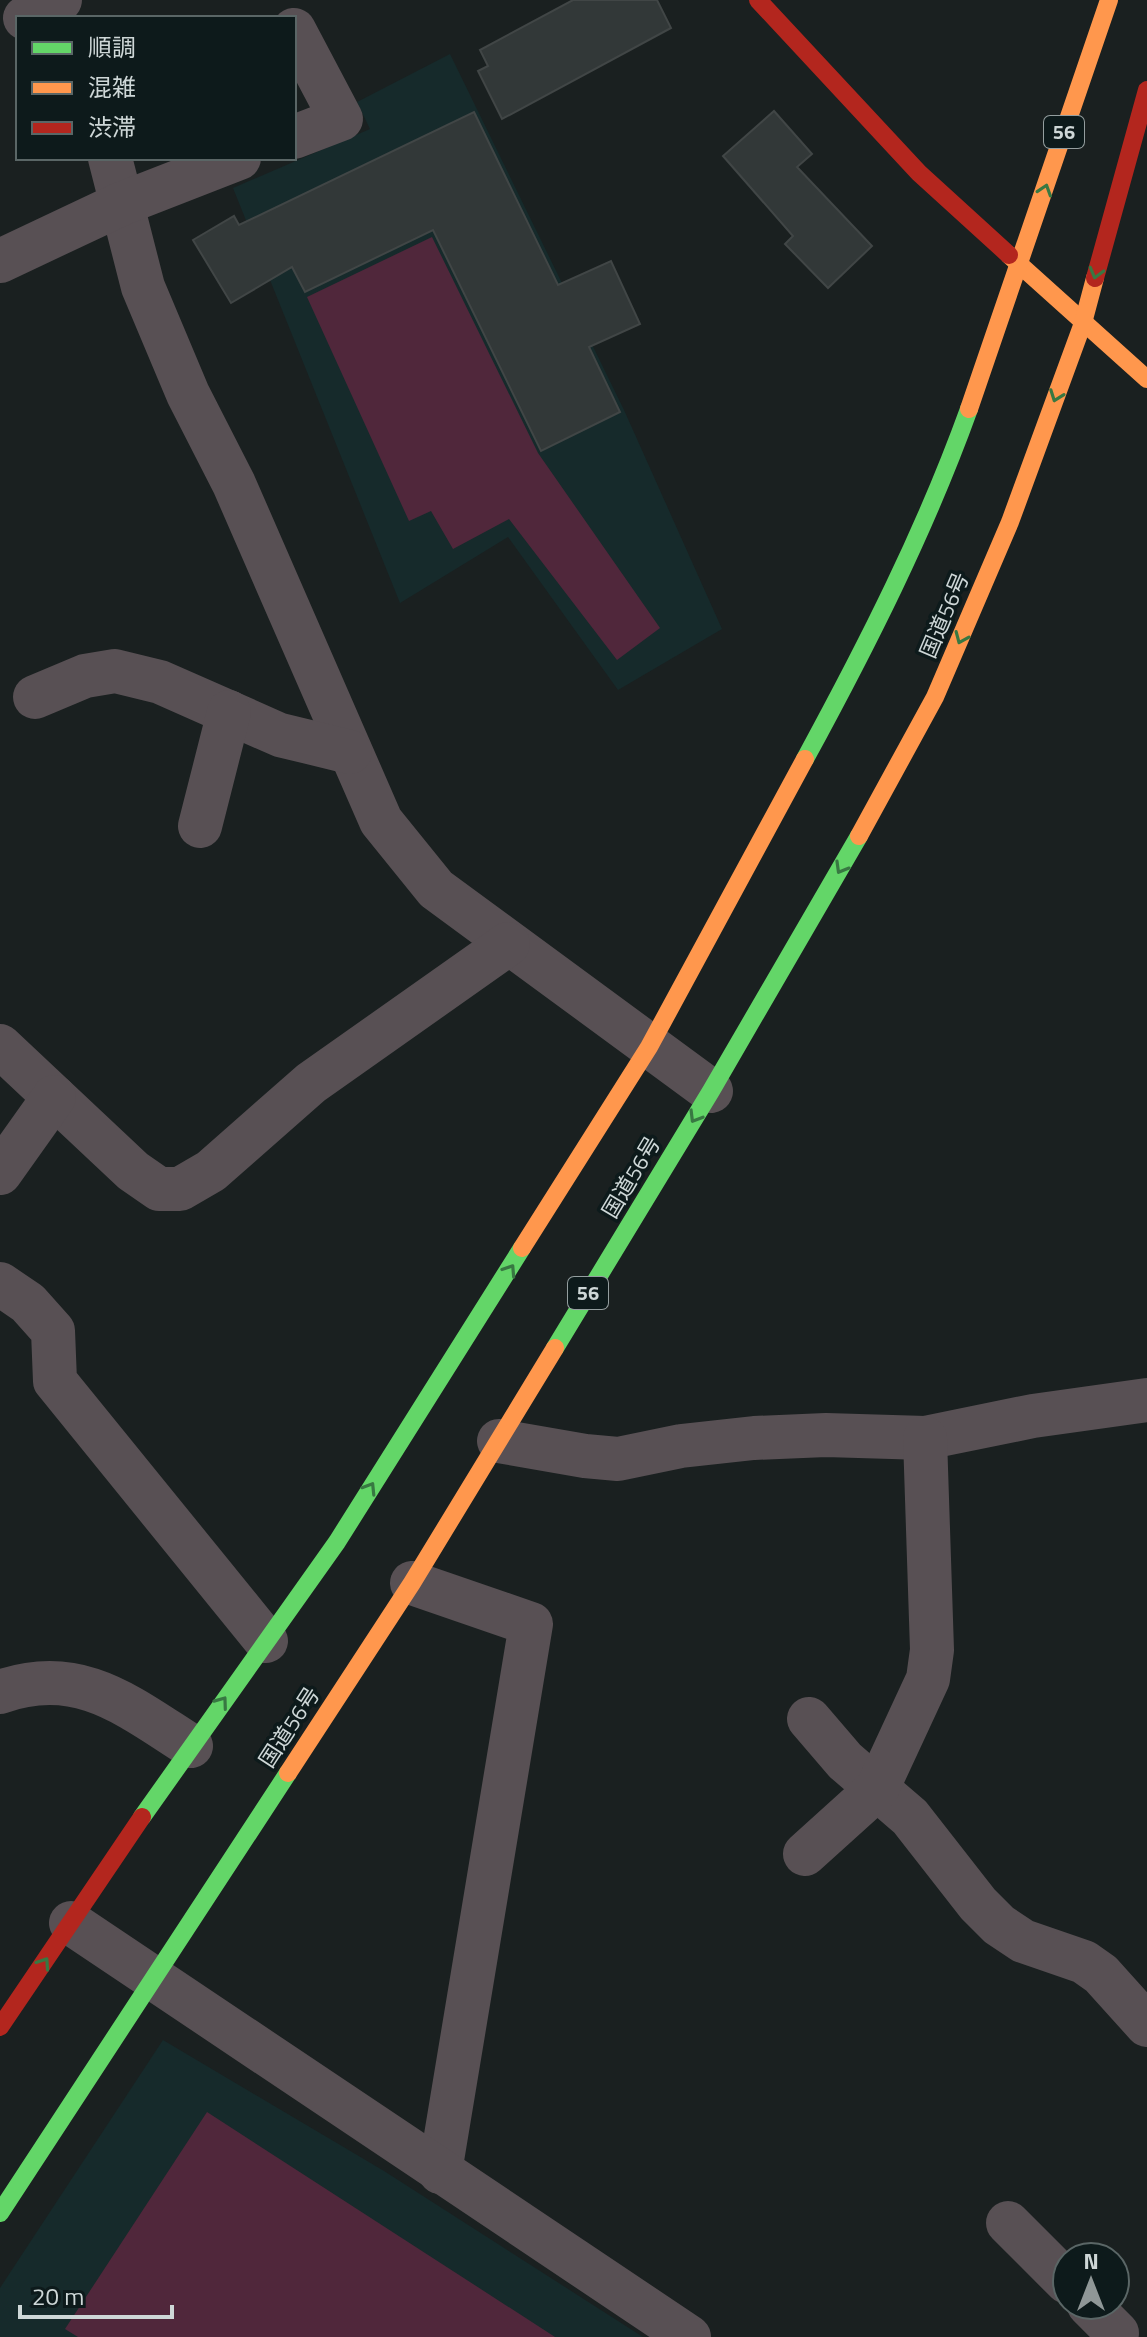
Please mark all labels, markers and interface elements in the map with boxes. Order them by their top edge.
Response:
legend [16,16,296,160]
text: 順調 [88,29,136,65]
text: 混雑 [88,69,136,105]
text: 渋滞 [88,109,136,145]
road number: 56 [1044,116,1084,148]
one-way arrow [1035,184,1051,198]
one-way arrow [1089,266,1105,280]
one-way arrow [1049,388,1066,402]
street label: 国道56号 [911,567,977,663]
one-way arrow [954,630,970,644]
one-way arrow [835,859,851,874]
one-way arrow [690,1108,705,1123]
street label: 国道56号 [593,1129,669,1225]
one-way arrow [501,1264,516,1278]
road number: 56 [568,1277,608,1309]
one-way arrow [361,1483,376,1497]
street label: 国道56号 [250,1680,328,1774]
one-way arrow [213,1697,227,1711]
one-way arrow [34,1957,49,1971]
north arrow [1051,2241,1131,2321]
text: N [1083,2244,1099,2278]
scale bar [20,2269,172,2319]
text: 20 m [32,2278,84,2314]

